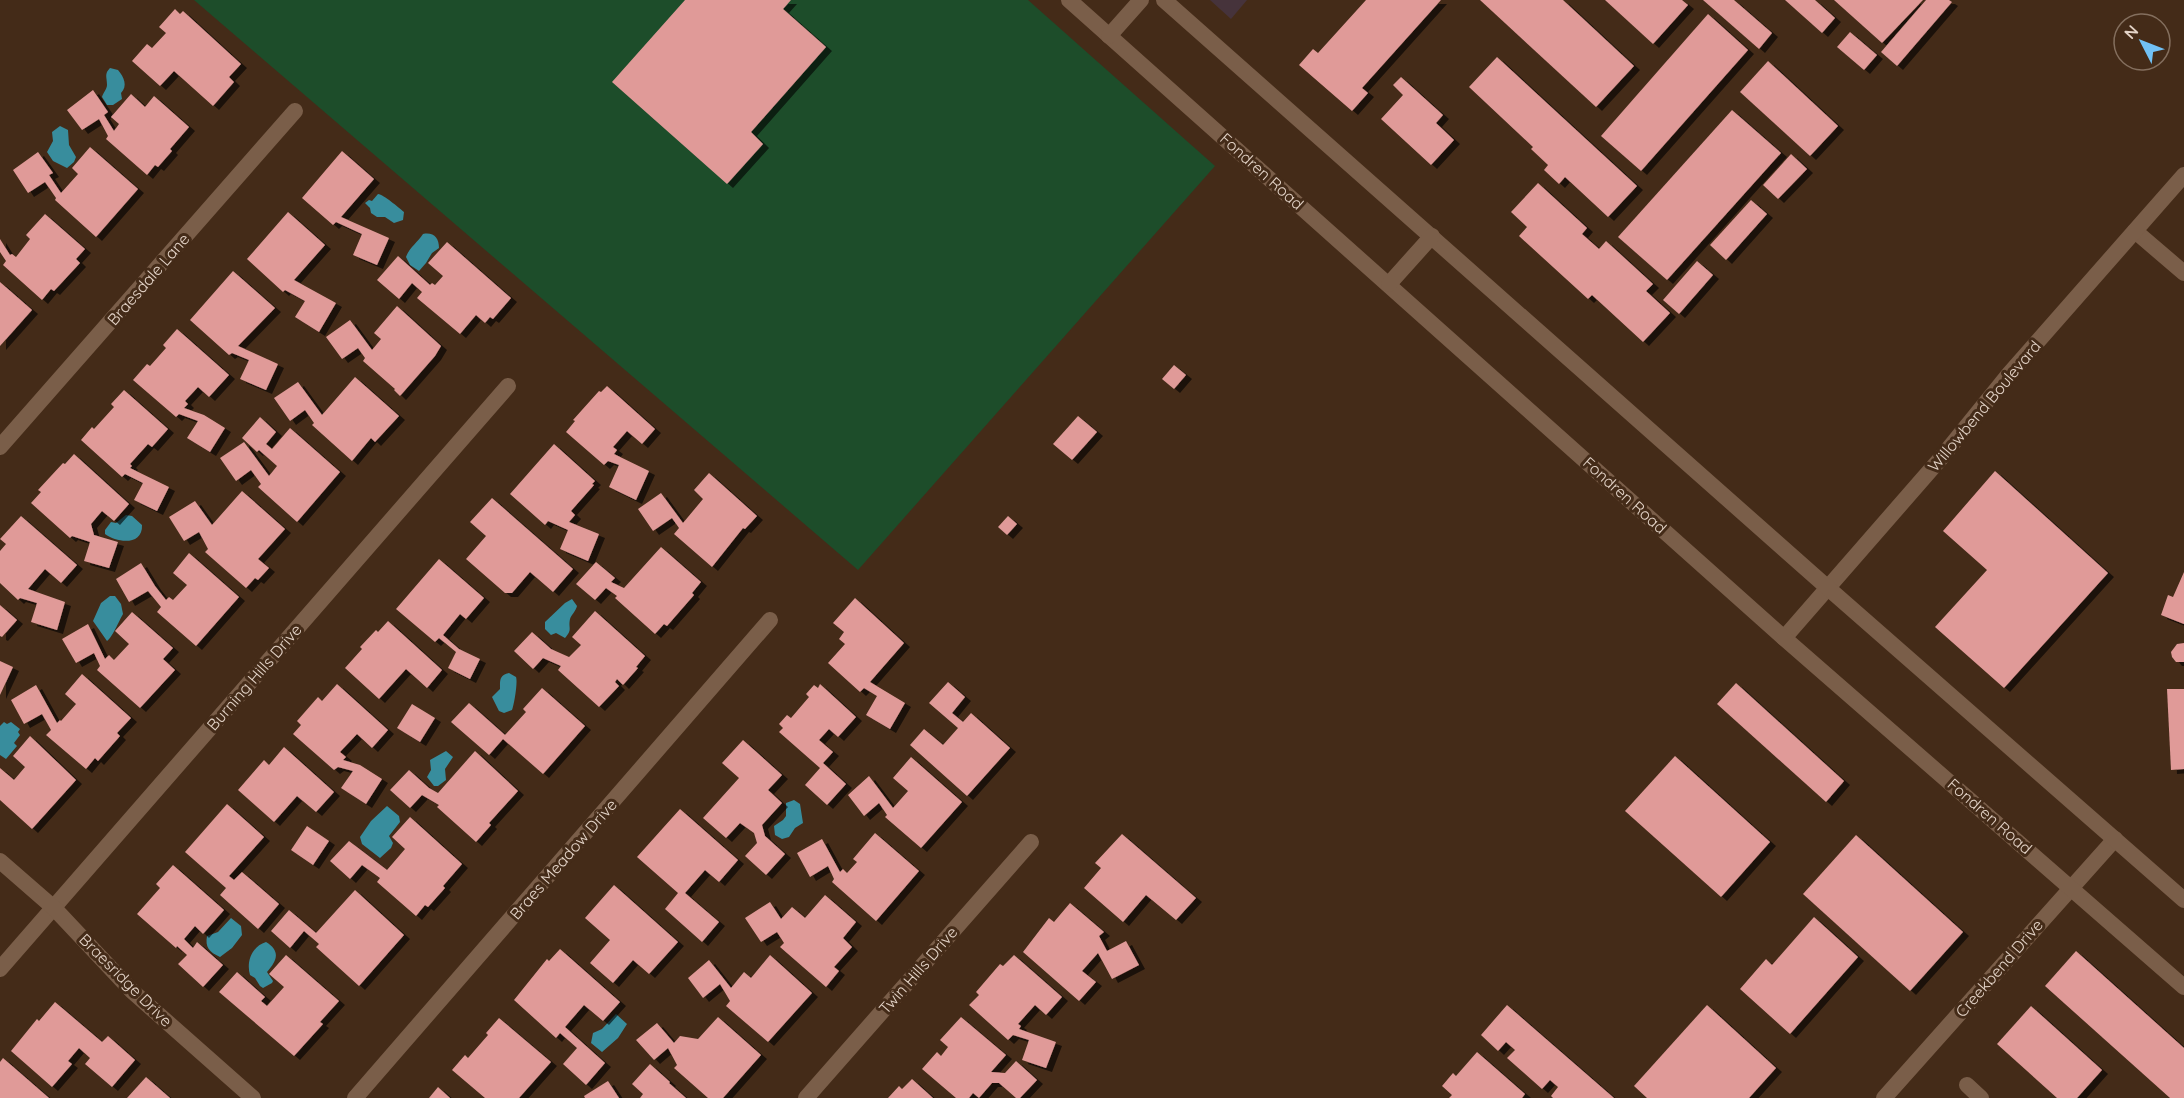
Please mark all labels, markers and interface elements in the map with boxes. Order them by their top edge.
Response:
north arrow [2112,12,2172,72]
text: N [2119,21,2142,43]
street label: Fondren Road [1216,128,1308,214]
street label: Braesdale Lane [103,229,193,329]
street label: Willowbend Boulevard [1923,336,2045,476]
street label: Fondren Road [1579,452,1671,538]
street label: Burning Hills Drive [202,620,306,734]
street label: Fondren Road [1944,774,2036,858]
street label: Braes Meadow Drive [505,795,621,923]
street label: Creekbend Drive [1951,915,2047,1021]
street label: Twin Hills Drive [875,922,961,1018]
street label: Braesridge Drive [75,929,177,1031]

